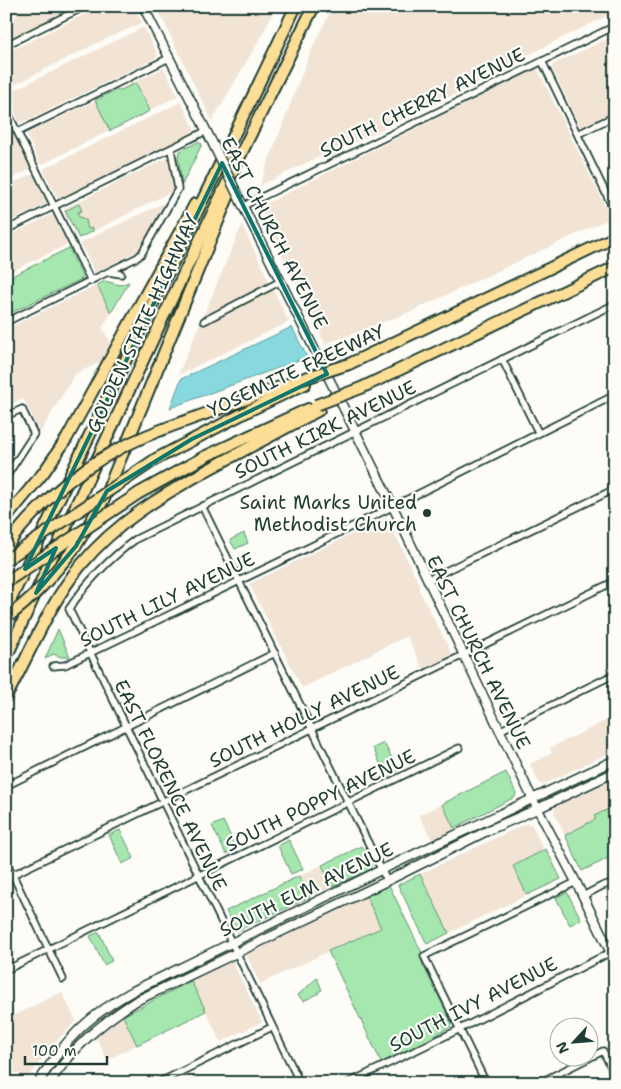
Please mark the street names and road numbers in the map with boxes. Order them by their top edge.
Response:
street label: SOUTH CHERRY AVENUE [315,42,529,163]
street label: EAST CHURCH AVENUE [215,133,334,334]
street label: GOLDEN STATE HIGHWAY [81,209,205,437]
street label: YOSEMITE FREEWAY [203,318,389,423]
street label: SOUTH KIRK AVENUE [230,375,420,484]
street label: SOUTH LILY AVENUE [76,546,259,653]
street label: EAST CHURCH AVENUE [421,551,536,753]
street label: SOUTH HOLLY AVENUE [205,659,404,773]
street label: EAST FLORENCE AVENUE [108,675,233,895]
street label: SOUTH POPPY AVENUE [221,743,420,857]
street label: SOUTH ELM AVENUE [215,836,397,942]
street label: SOUTH IVY AVENUE [385,952,561,1056]

